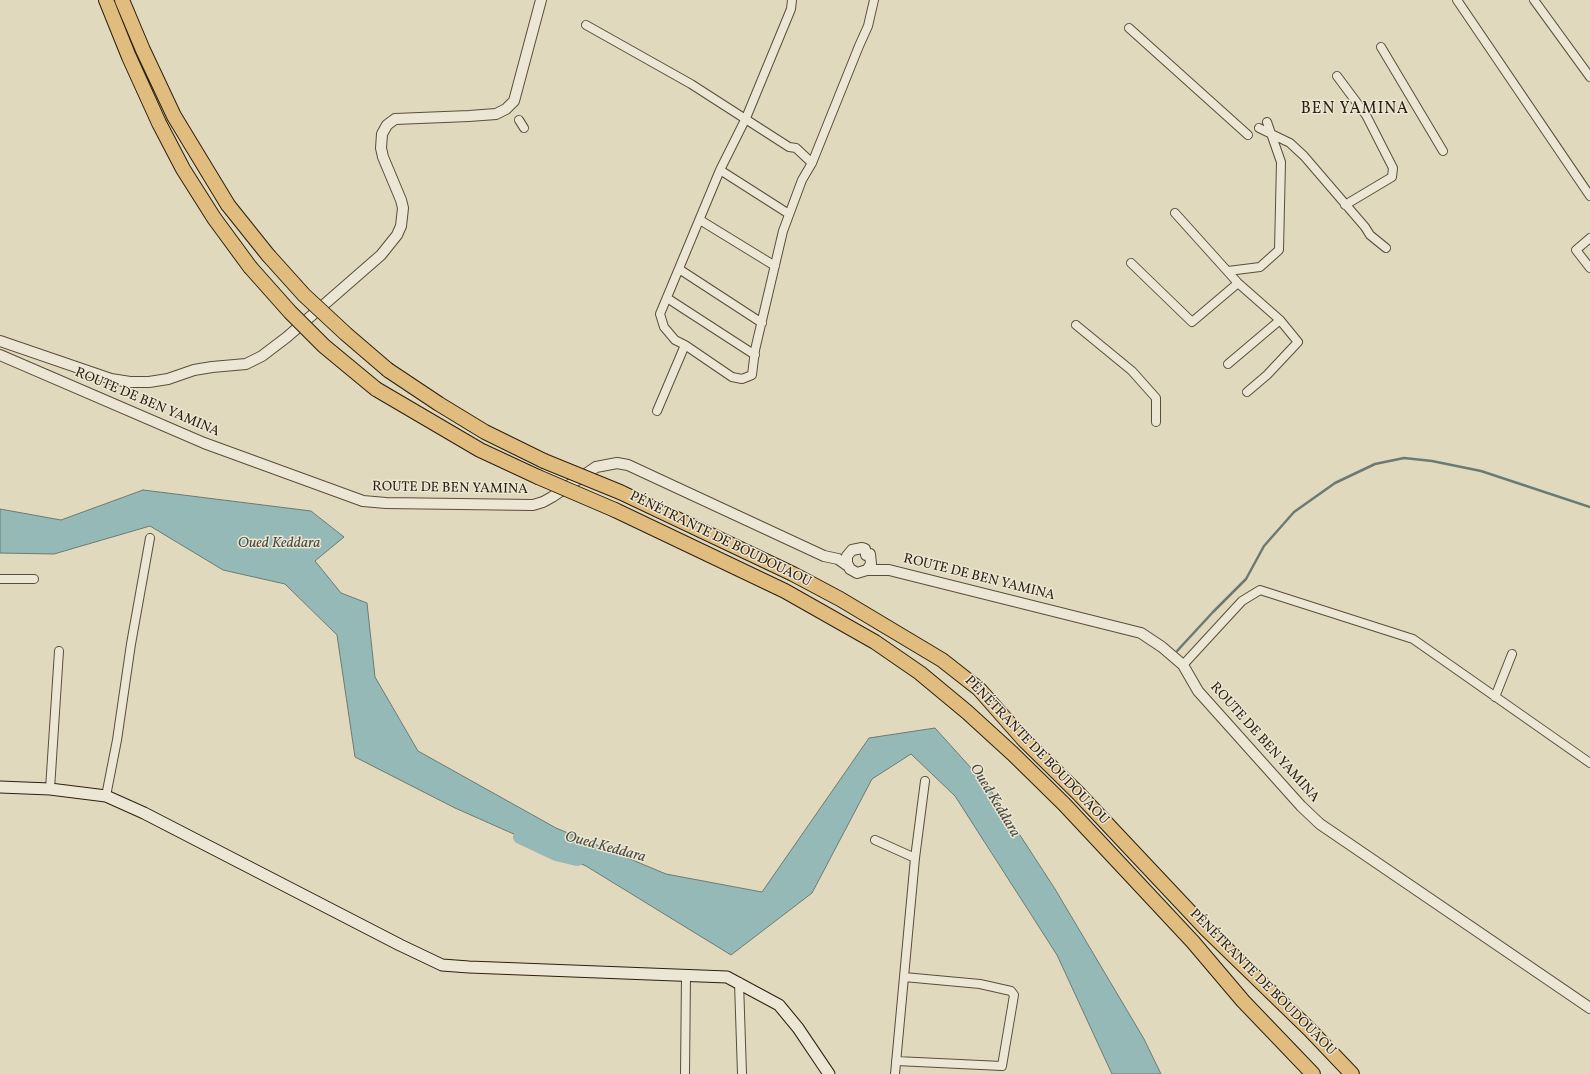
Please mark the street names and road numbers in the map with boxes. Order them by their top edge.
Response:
street label: ROUTE DE BEN YAMINA [72,365,222,441]
street label: ROUTE DE BEN YAMINA [372,479,528,499]
street label: PÉNÉTRANTE DE BOUDOUAOU [626,489,814,591]
street label: ROUTE DE BEN YAMINA [901,551,1057,605]
street label: PÉNÉTRANTE DE BOUDOUAOU [960,673,1112,829]
street label: ROUTE DE BEN YAMINA [1206,680,1322,806]
street label: PÉNÉTRANTE DE BOUDOUAOU [1185,906,1339,1060]

